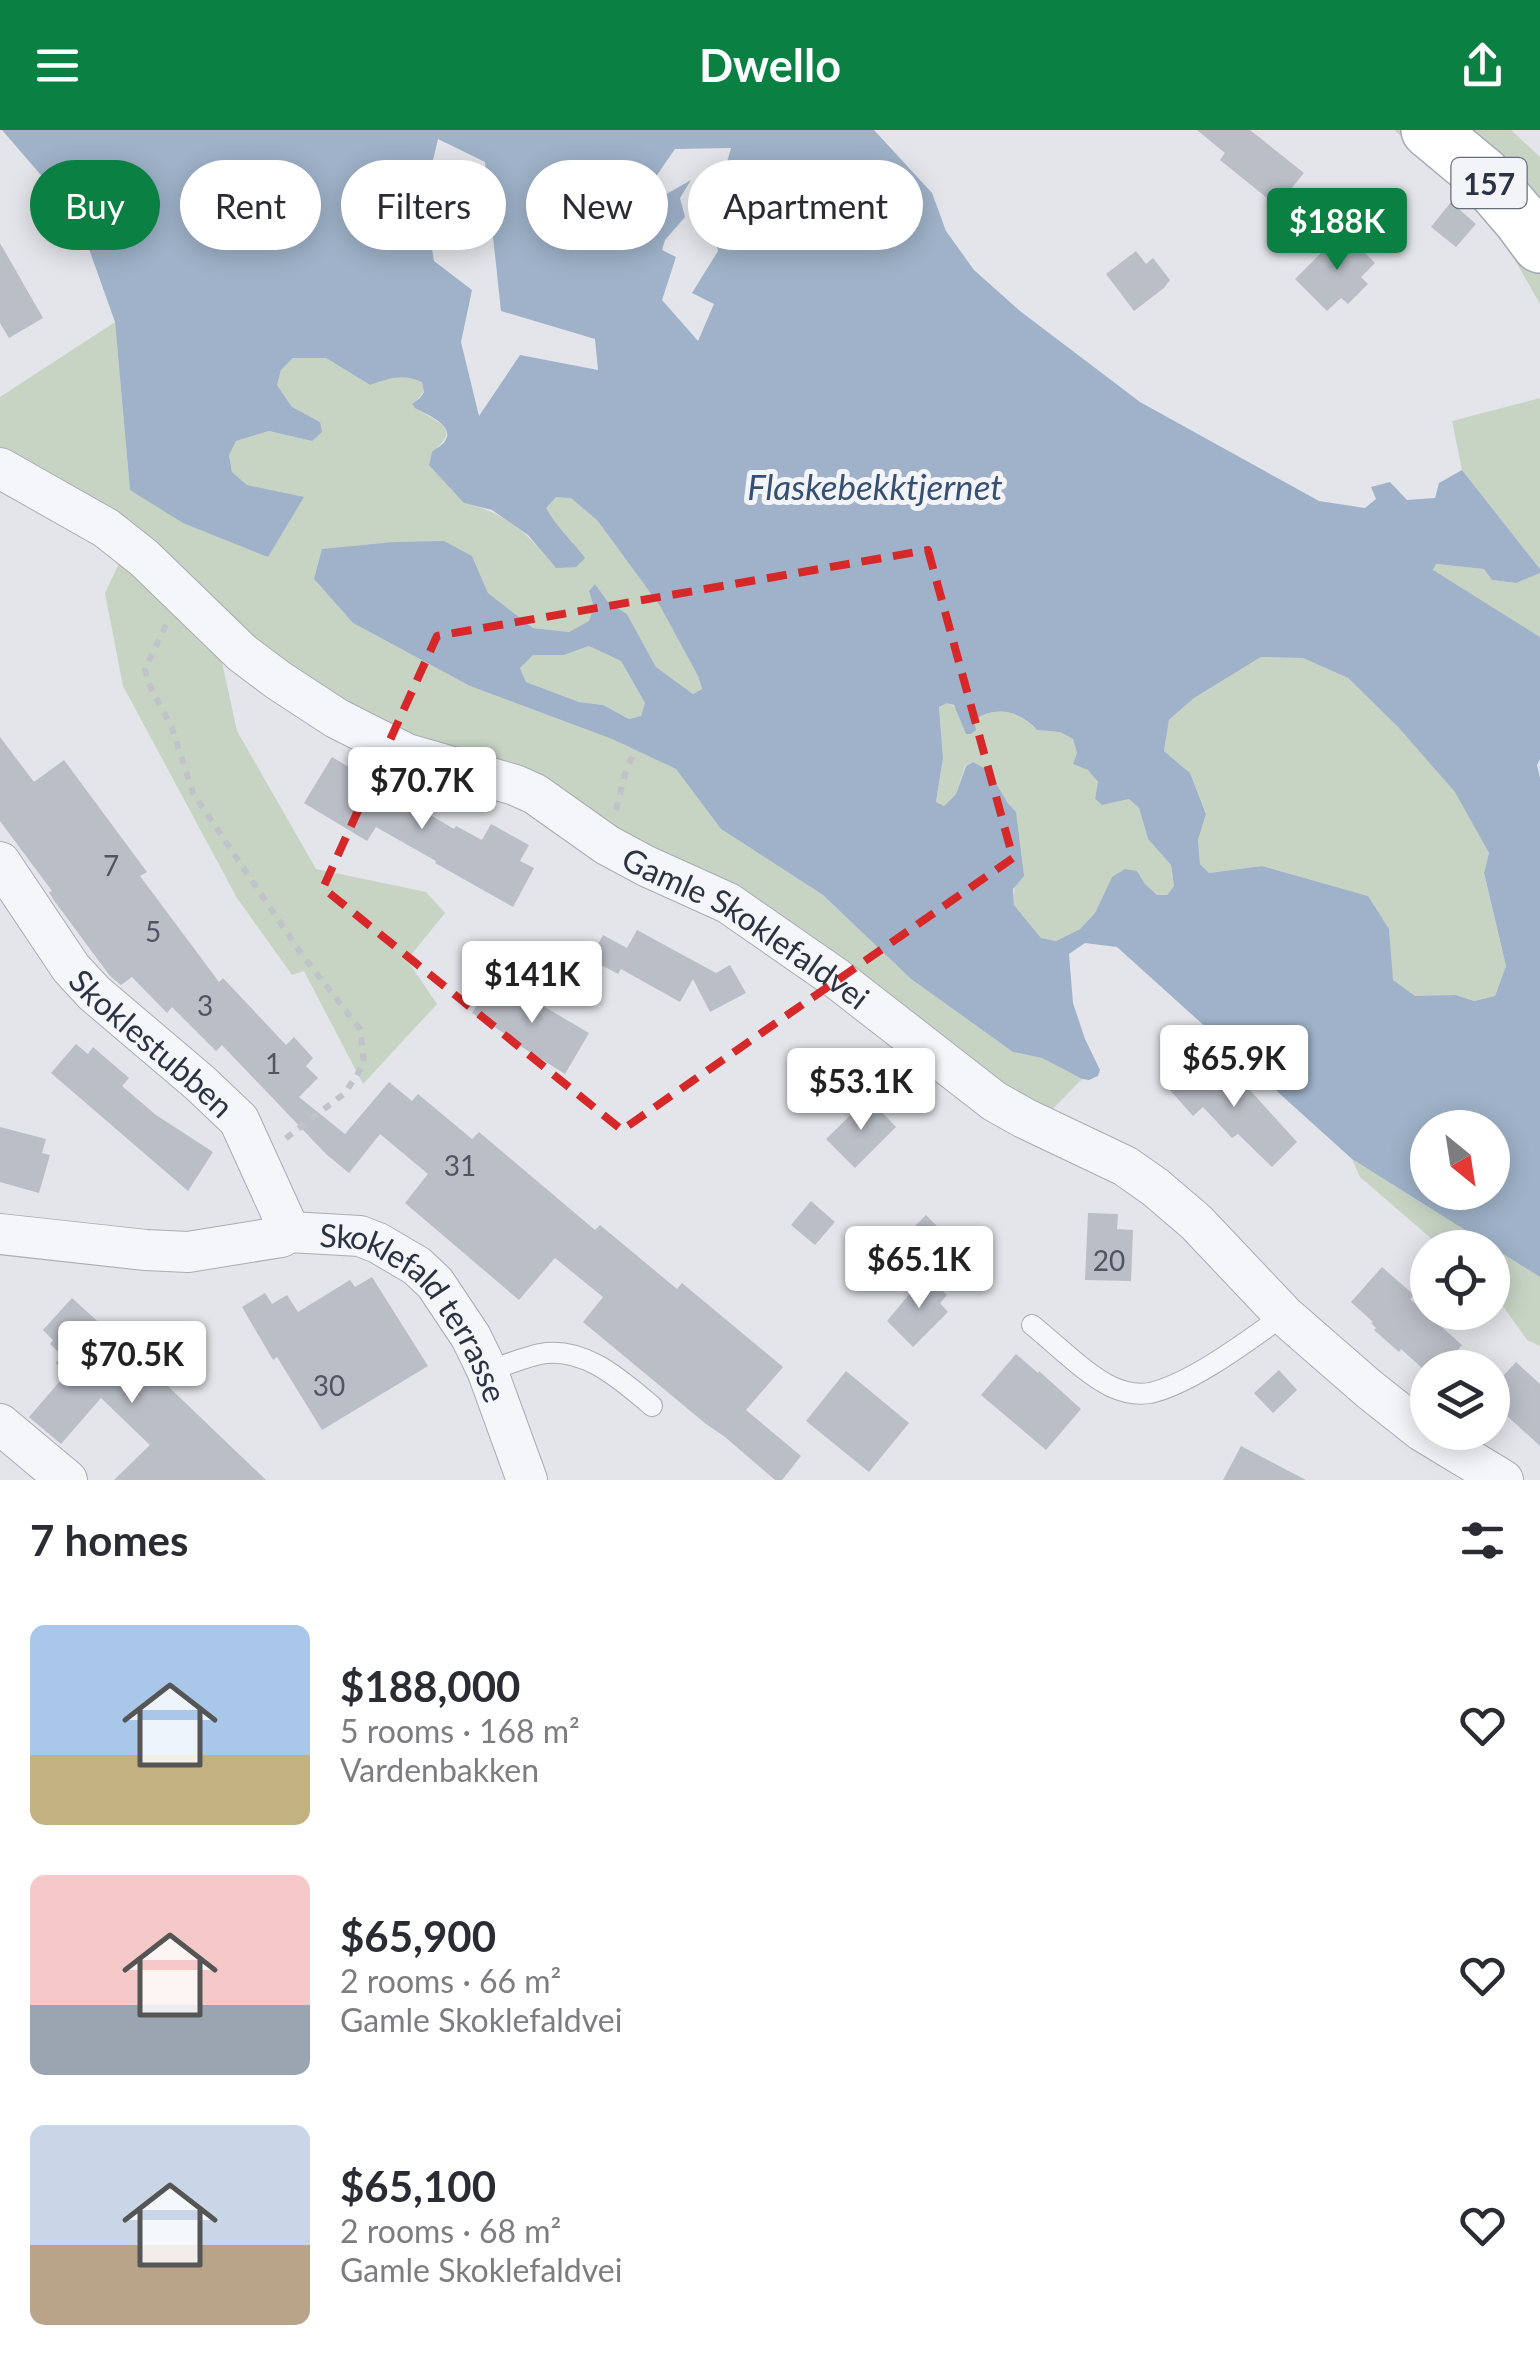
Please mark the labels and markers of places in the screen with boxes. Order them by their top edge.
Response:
pin: $188K [1267,188,1407,273]
pin: $70.7K [341,747,503,832]
pin: $141K [462,941,602,1026]
pin: $65.9K [1153,1025,1315,1110]
pin: $53.1K [780,1048,942,1133]
pin: $65.1K [838,1226,1000,1311]
pin: $70.5K [51,1321,213,1406]

